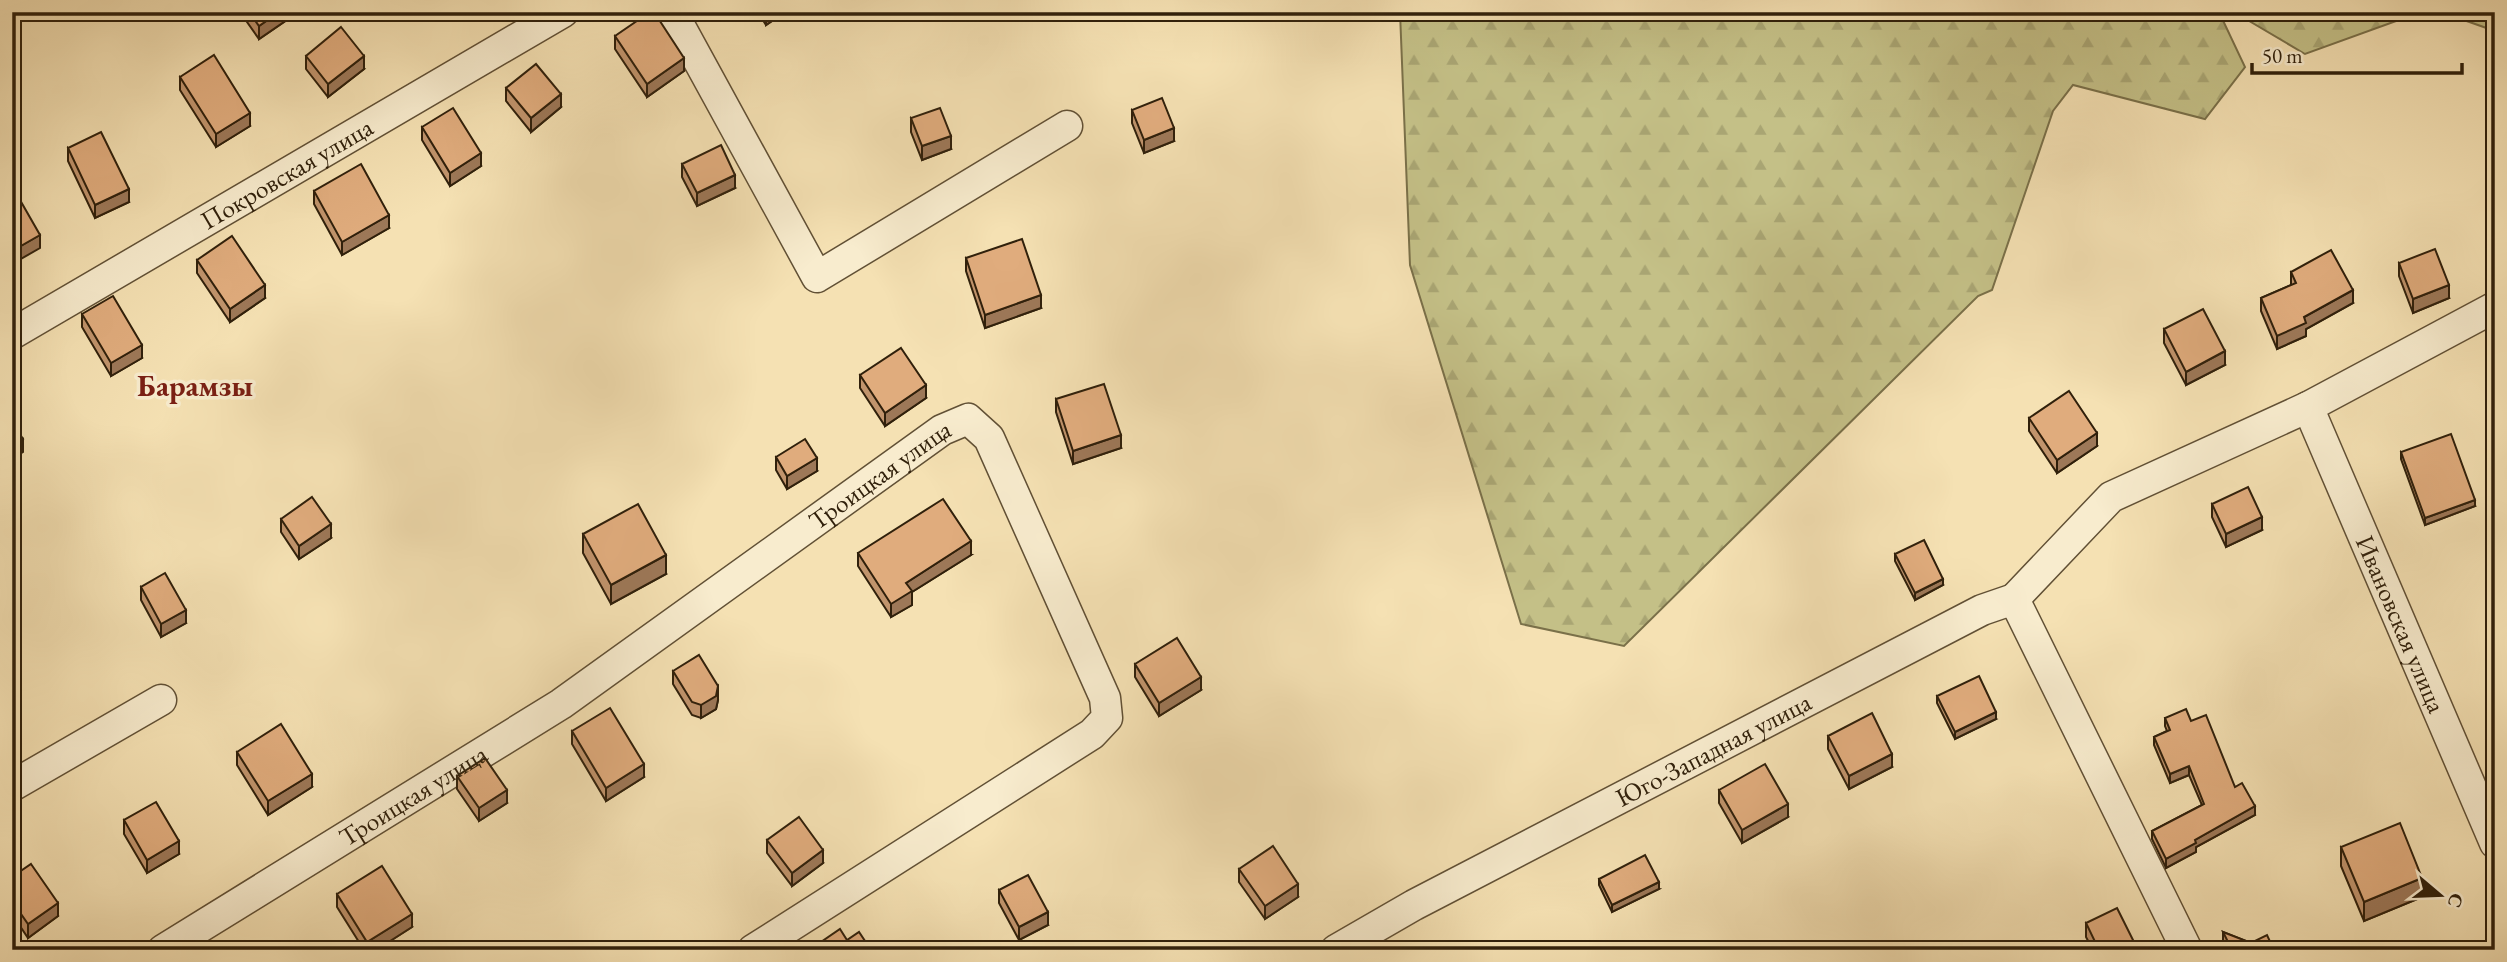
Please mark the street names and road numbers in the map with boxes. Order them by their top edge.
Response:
street label: Покровская улица [194,110,380,237]
street label: Троицкая улица [802,411,957,537]
street label: Ивановская улица [2348,530,2454,718]
street label: Юго-Западная улица [1609,684,1817,815]
street label: Троицкая улица [333,736,494,854]

